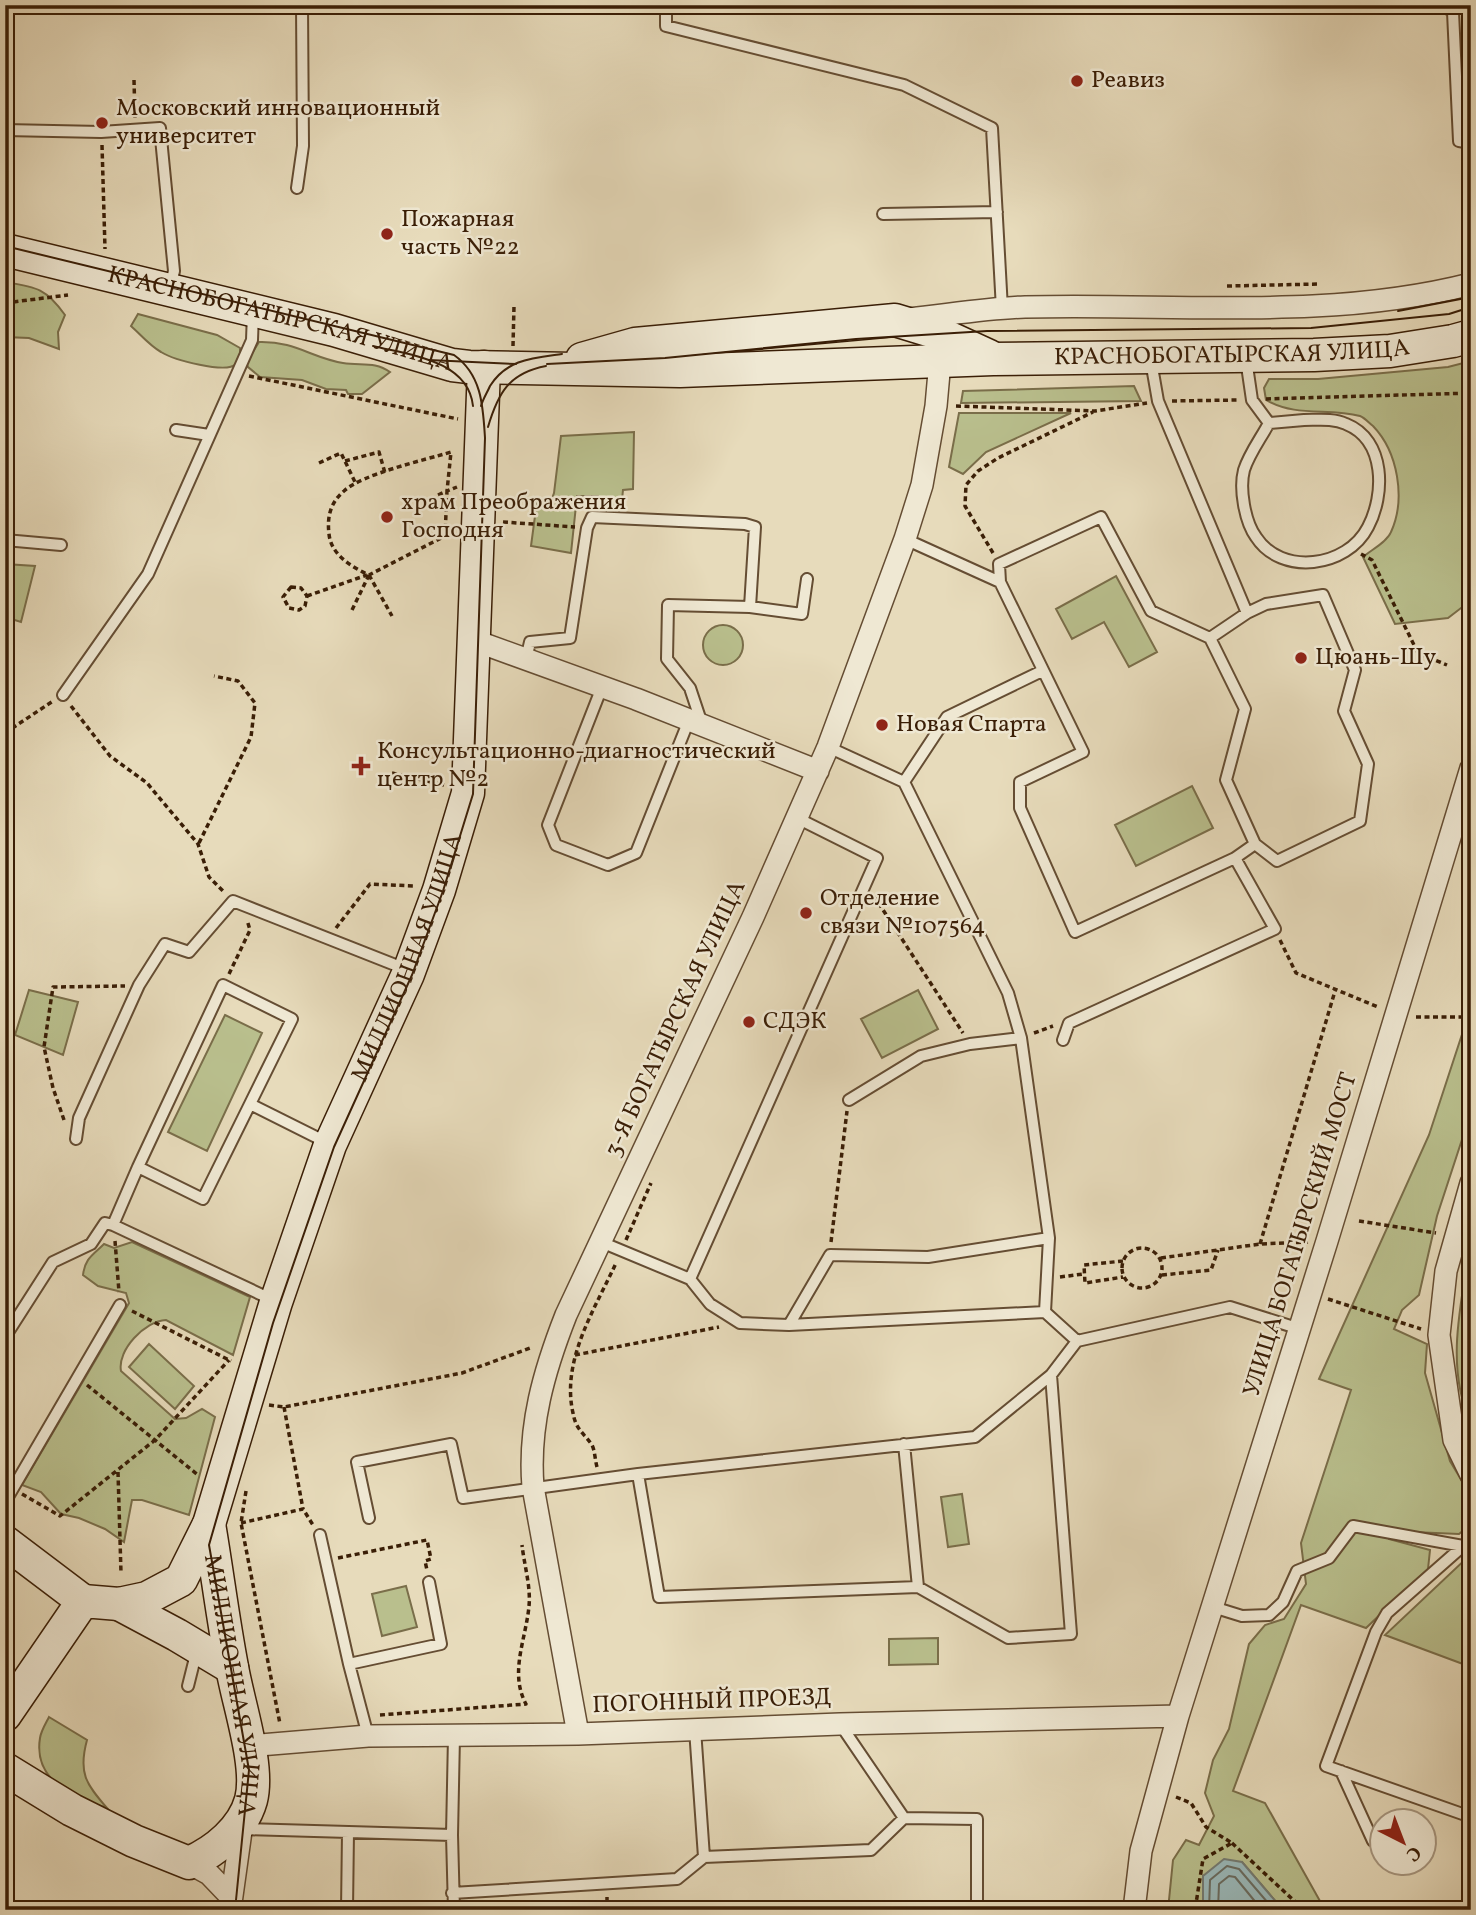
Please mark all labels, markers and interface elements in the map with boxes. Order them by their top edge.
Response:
place label: Реавиз [1091,64,1165,98]
marker: Реавиз [1069,73,1085,89]
place label: Московский инновационный университет [116,92,440,154]
marker: Московский инновационный университет [94,115,110,131]
place label: Пожарная часть №22 [401,203,520,265]
marker: Пожарная часть №22 [379,226,395,242]
street label: КРАСНОБОГАТЫРСКАЯ УЛИЦА [104,259,457,381]
street label: КРАСНОБОГАТЫРСКАЯ УЛИЦА [1054,331,1412,375]
place label: храм Преображения Господня [401,486,626,548]
marker: храм Преображения Господня [379,509,395,525]
place label: Цюань-Шу [1315,641,1436,675]
marker: Цюань-Шу [1293,650,1309,666]
place label: Новая Спарта [896,708,1047,742]
marker: Новая Спарта [874,717,890,733]
place label: Консультационно-диагностический центр №2 [377,735,776,797]
marker: Консультационно-диагностический центр №2 [351,756,371,776]
street label: МИЛЛИОННАЯ УЛИЦА [344,829,472,1088]
street label: 3-Я БОГАТЫРСКАЯ УЛИЦА [597,875,755,1163]
place label: Отделение связи №107564 [820,882,986,944]
marker: Отделение связи №107564 [798,905,814,921]
place label: СДЭК [763,1005,827,1039]
marker: СДЭК [741,1014,757,1030]
street label: УЛИЦА БОГАТЫРСКИЙ МОСТ [1235,1069,1367,1401]
street label: МИЛЛИОННАЯ УЛИЦА [194,1552,267,1818]
street label: ПОГОННЫЙ ПРОЕЗД [592,1681,832,1723]
north arrow [1368,1806,1438,1876]
text: С [1400,1839,1426,1867]

